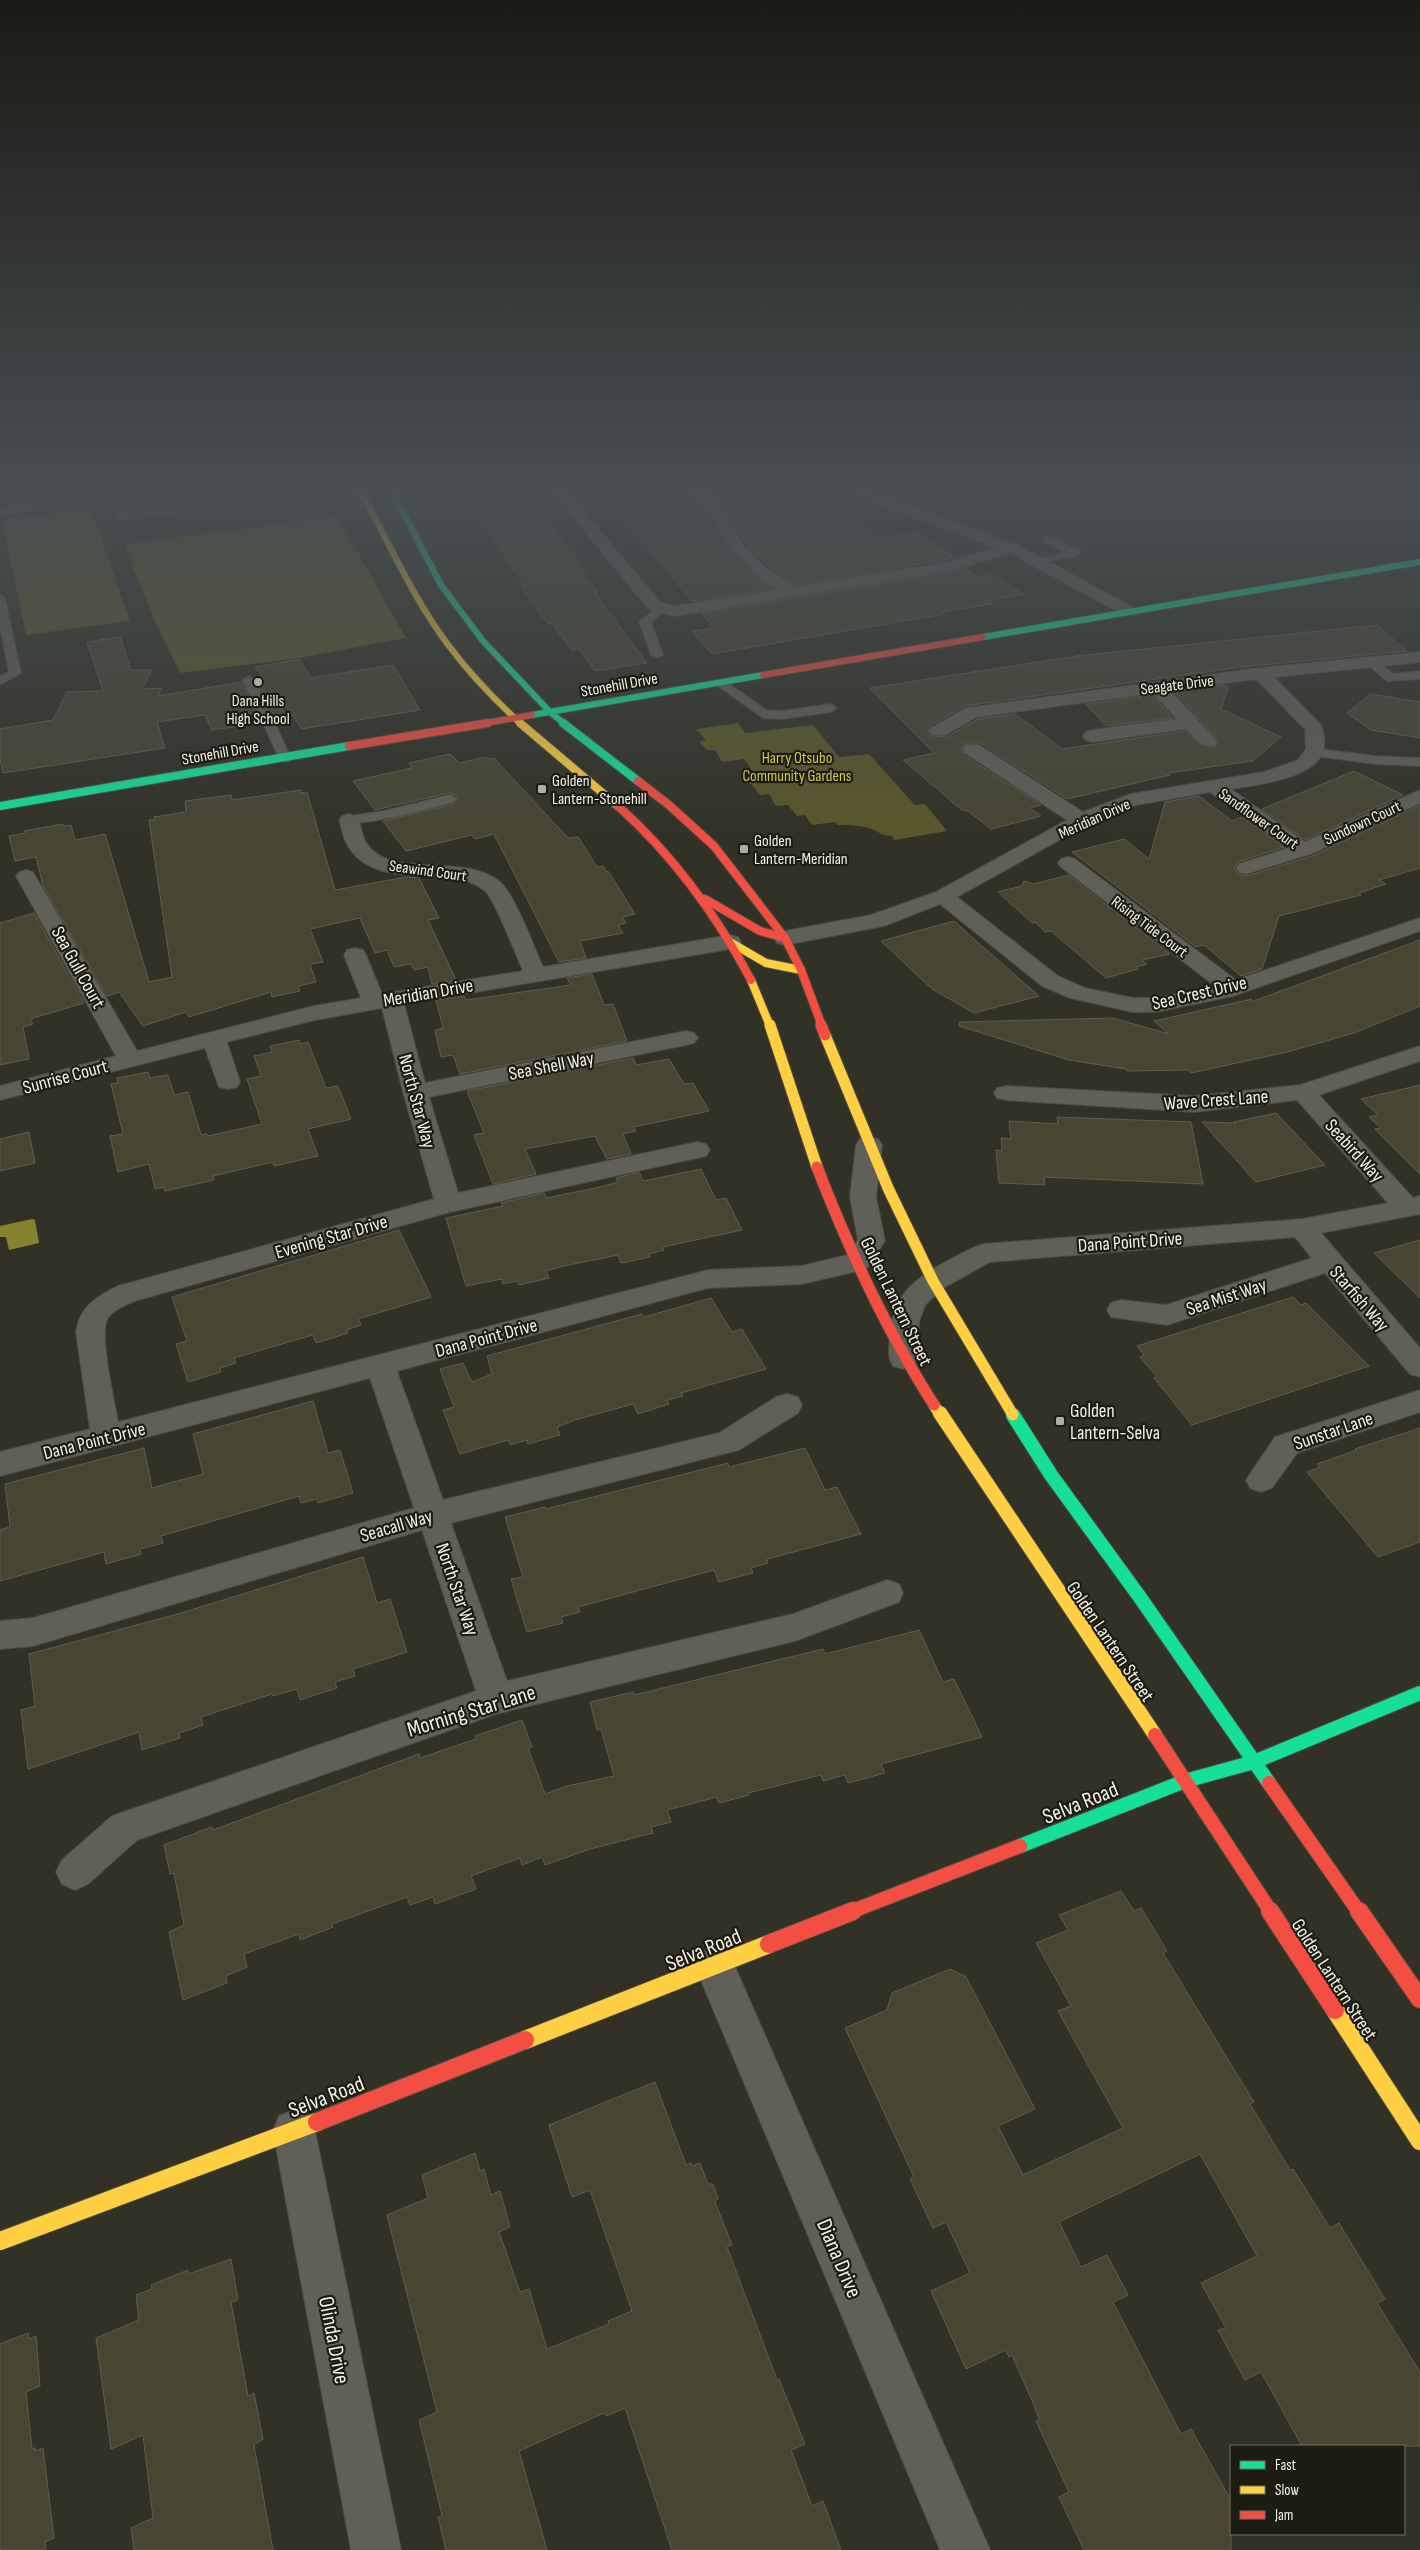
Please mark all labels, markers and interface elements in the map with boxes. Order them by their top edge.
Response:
street label: Stonehill Drive [579,669,659,702]
street label: Seagate Drive [1140,672,1215,699]
marker: Dana Hills High School [252,676,264,688]
place label: Dana Hills High School [226,692,290,729]
street label: Stonehill Drive [180,737,260,770]
park label: Harry Otsubo Community Gardens [742,749,852,786]
place label: Golden Lantern-Stonehill [552,772,647,809]
marker: Golden Lantern-Stonehill [536,783,548,795]
street label: Sandflower Court [1215,785,1302,854]
street label: Meridian Drive [1056,795,1133,844]
street label: Sundown Court [1321,797,1404,849]
place label: Golden Lantern-Meridian [754,832,848,869]
marker: Golden Lantern-Meridian [738,843,750,855]
street label: Seawind Court [388,857,468,886]
street label: Rising Tide Court [1107,892,1191,962]
street label: Sea Gull Court [46,923,110,1013]
street label: Sea Crest Drive [1150,971,1249,1016]
street label: Meridian Drive [381,974,475,1013]
street label: Sea Shell Way [507,1047,597,1086]
street label: North Star Way [393,1052,440,1151]
street label: Sunrise Court [20,1055,111,1100]
street label: Wave Crest Lane [1163,1085,1269,1116]
street label: Seabird Way [1320,1115,1389,1188]
street label: Evening Star Drive [273,1210,390,1264]
street label: Dana Point Drive [1077,1227,1183,1258]
street label: Golden Lantern Street [855,1234,937,1370]
street label: Starfish Way [1324,1261,1394,1337]
street label: Sea Mist Way [1183,1273,1270,1321]
street label: Dana Point Drive [433,1314,540,1363]
place label: Golden Lantern-Selva [1070,1400,1160,1445]
street label: Sunstar Lane [1291,1407,1376,1456]
marker: Golden Lantern-Selva [1054,1415,1066,1427]
street label: Dana Point Drive [41,1418,148,1465]
street label: Seacall Way [358,1505,436,1548]
street label: North Star Way [430,1540,483,1639]
street label: Golden Lantern Street [1061,1577,1159,1707]
street label: Morning Star Lane [404,1679,539,1744]
street label: Selva Road [1039,1776,1122,1831]
street label: Golden Lantern Street [1286,1915,1382,2045]
street label: Selva Road [662,1923,745,1978]
street label: Selva Road [285,2071,368,2124]
street label: Diana Drive [810,2215,867,2302]
street label: Olinda Drive [312,2294,355,2386]
legend [1230,2445,1405,2535]
text: Fast [1275,2456,1297,2475]
text: Slow [1275,2481,1299,2500]
text: Jam [1274,2506,1293,2525]

